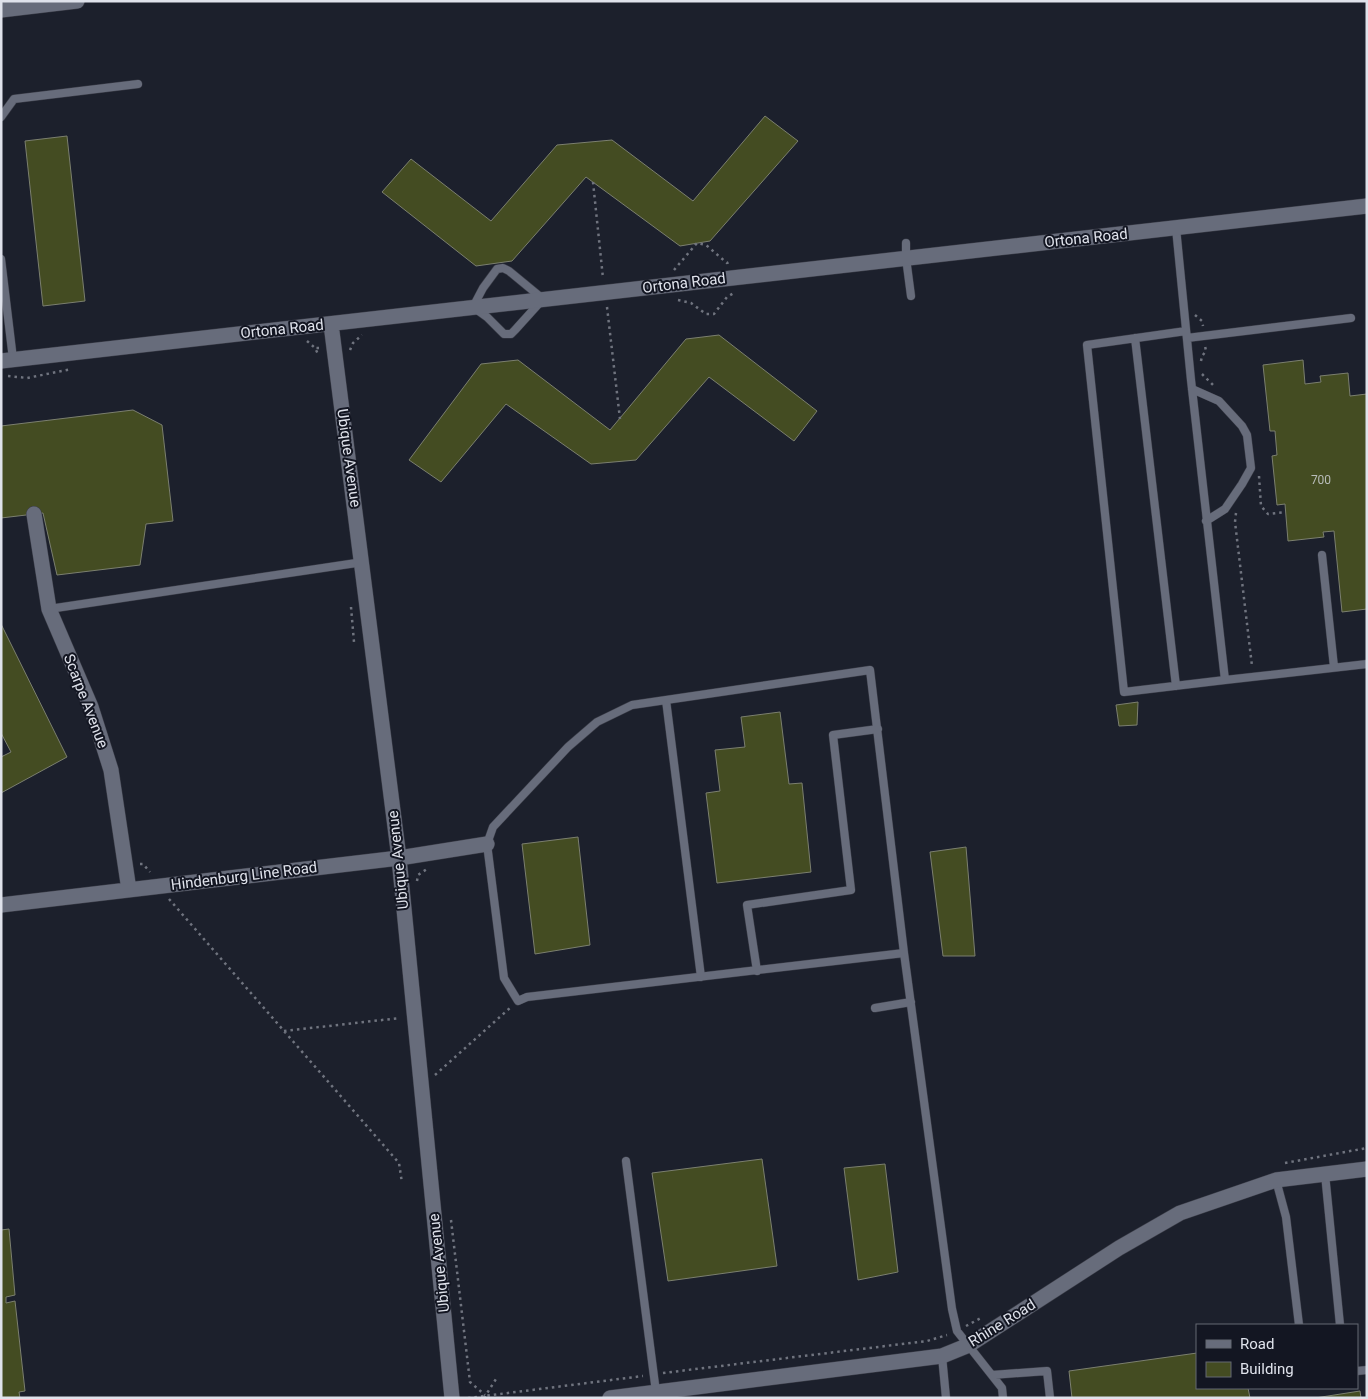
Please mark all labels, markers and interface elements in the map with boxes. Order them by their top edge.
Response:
street label: Ortona Road [1043,225,1129,251]
street label: Ortona Road [641,269,727,297]
street label: Ortona Road [239,316,325,342]
street label: Ubique Avenue [333,408,365,508]
house number: 700 [1311,473,1331,487]
street label: Scarpe Avenue [60,651,112,751]
street label: Ubique Avenue [384,810,412,910]
street label: Hindenburg Line Road [170,858,318,894]
street label: Ubique Avenue [425,1213,453,1313]
street label: Rhine Road [965,1295,1039,1351]
legend [1196,1324,1358,1389]
text: Road [1240,1335,1274,1353]
text: Building [1240,1360,1294,1378]

